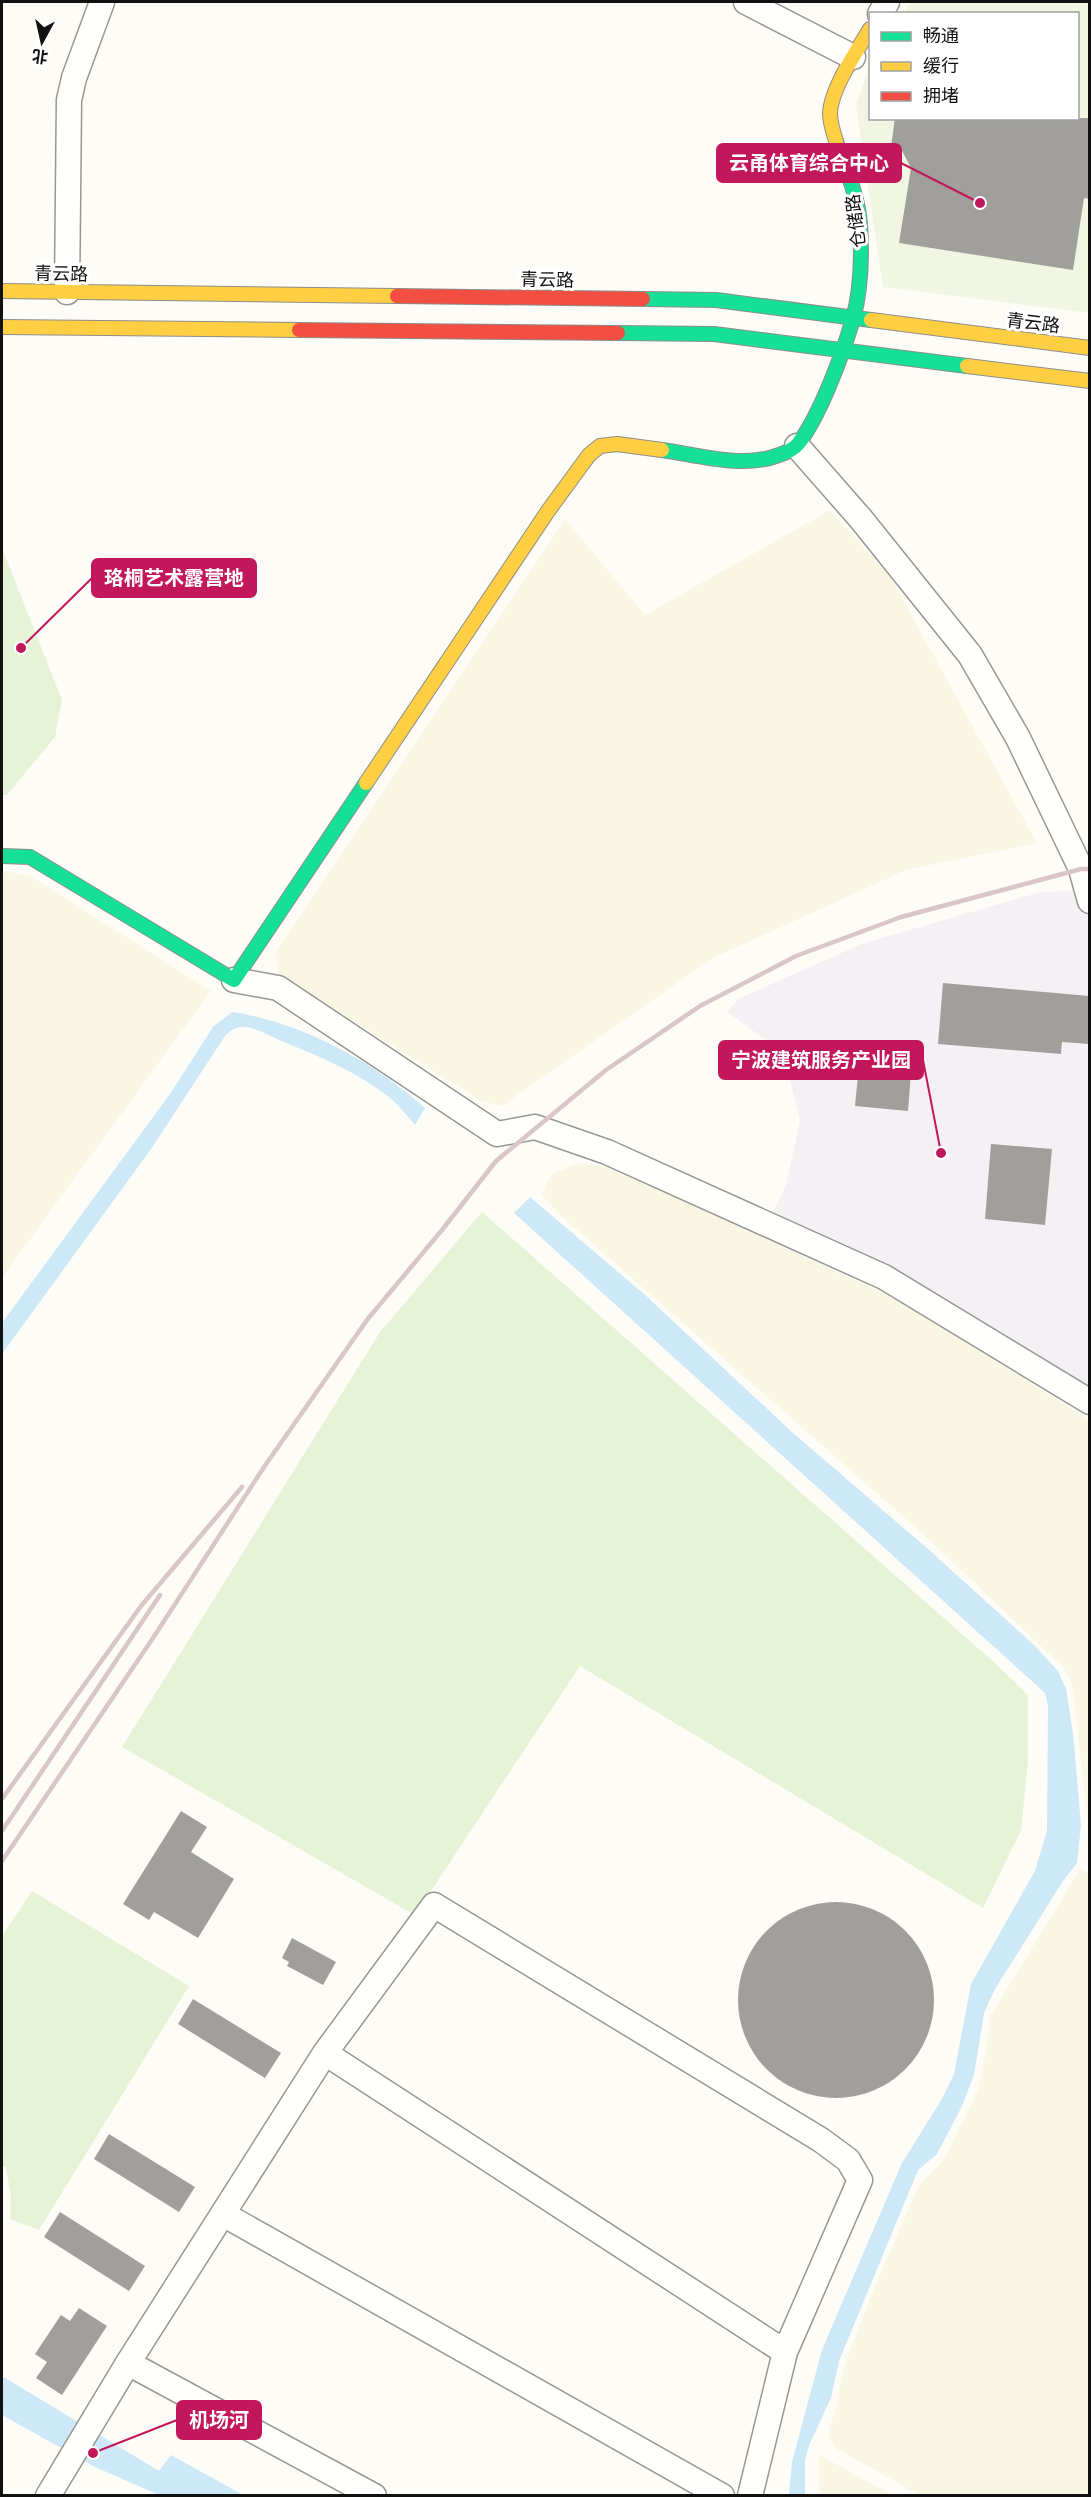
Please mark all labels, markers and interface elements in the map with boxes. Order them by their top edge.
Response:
north arrow [12,12,72,72]
legend [869,12,1079,120]
text: 畅通 [923,25,959,47]
text: 北 [31,46,49,67]
text: 缓行 [923,55,959,77]
text: 拥堵 [923,85,959,107]
callout: 云甬体育综合中心 [717,144,901,182]
text: 云甬体育综合中心 [729,151,889,175]
street label: 仓储路 [842,193,870,249]
street label: 青云路 [34,263,88,285]
street label: 青云路 [520,269,574,291]
street label: 青云路 [1005,309,1061,337]
callout: 珞桐艺术露营地 [92,559,256,597]
text: 珞桐艺术露营地 [104,566,244,590]
callout: 宁波建筑服务产业园 [719,1041,923,1079]
text: 宁波建筑服务产业园 [731,1048,911,1072]
callout: 机场河 [177,2401,261,2439]
text: 机场河 [189,2408,249,2432]

